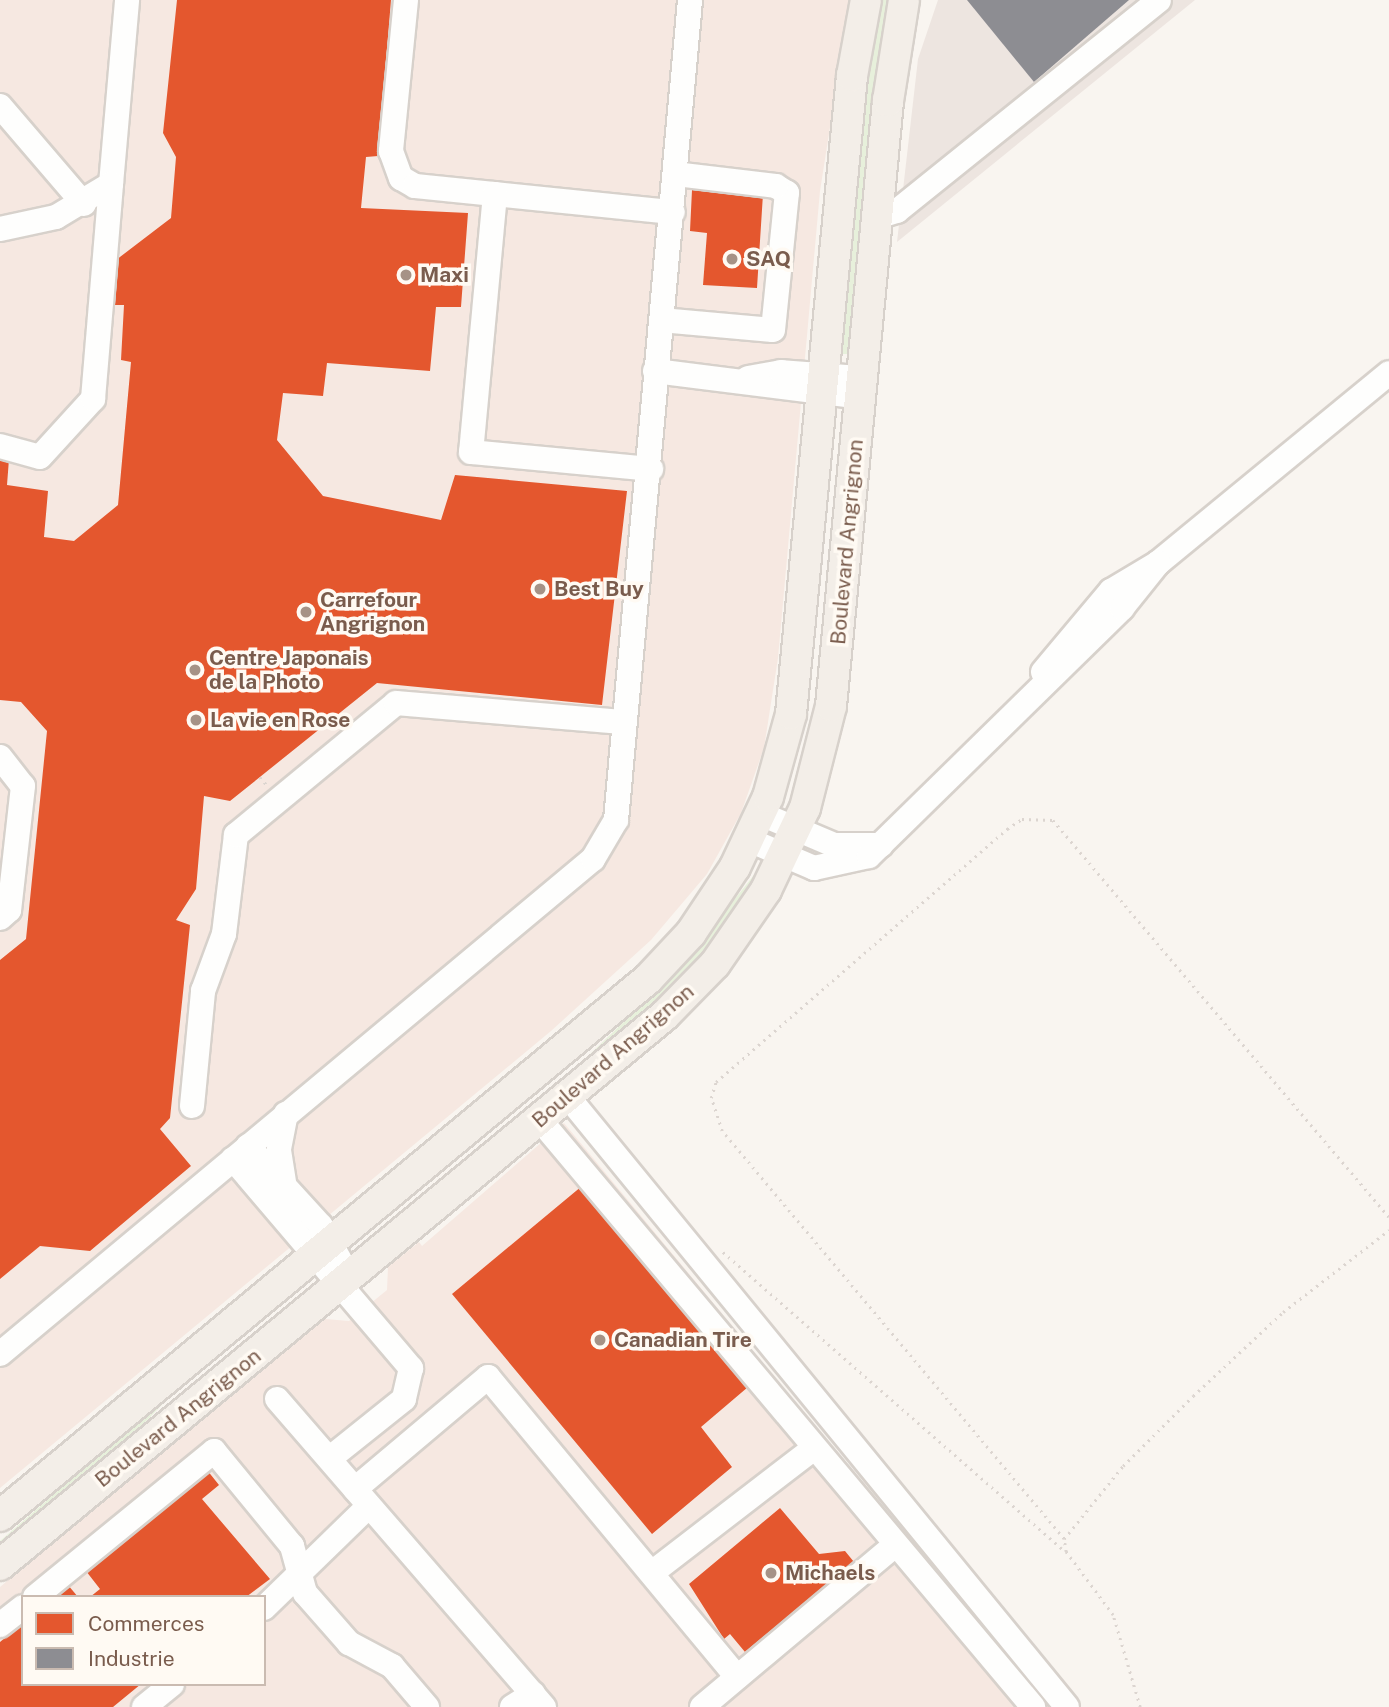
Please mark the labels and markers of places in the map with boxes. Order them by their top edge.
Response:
place label: SAQ [746,246,791,272]
marker: SAQ [724,251,740,267]
place label: Maxi [420,262,469,288]
marker: Maxi [398,267,414,283]
place label: Best Buy [554,576,644,602]
marker: Best Buy [532,581,548,597]
place label: Carrefour Angrignon [320,587,425,637]
marker: Carrefour Angrignon [298,604,314,620]
place label: Centre Japonais de la Photo [209,645,369,695]
marker: Centre Japonais de la Photo [187,662,203,678]
place label: La vie en Rose [210,707,351,733]
marker: La vie en Rose [188,712,204,728]
place label: Canadian Tire [614,1327,752,1353]
marker: Canadian Tire [592,1332,608,1348]
place label: Michaels [785,1560,875,1586]
marker: Michaels [763,1565,779,1581]

